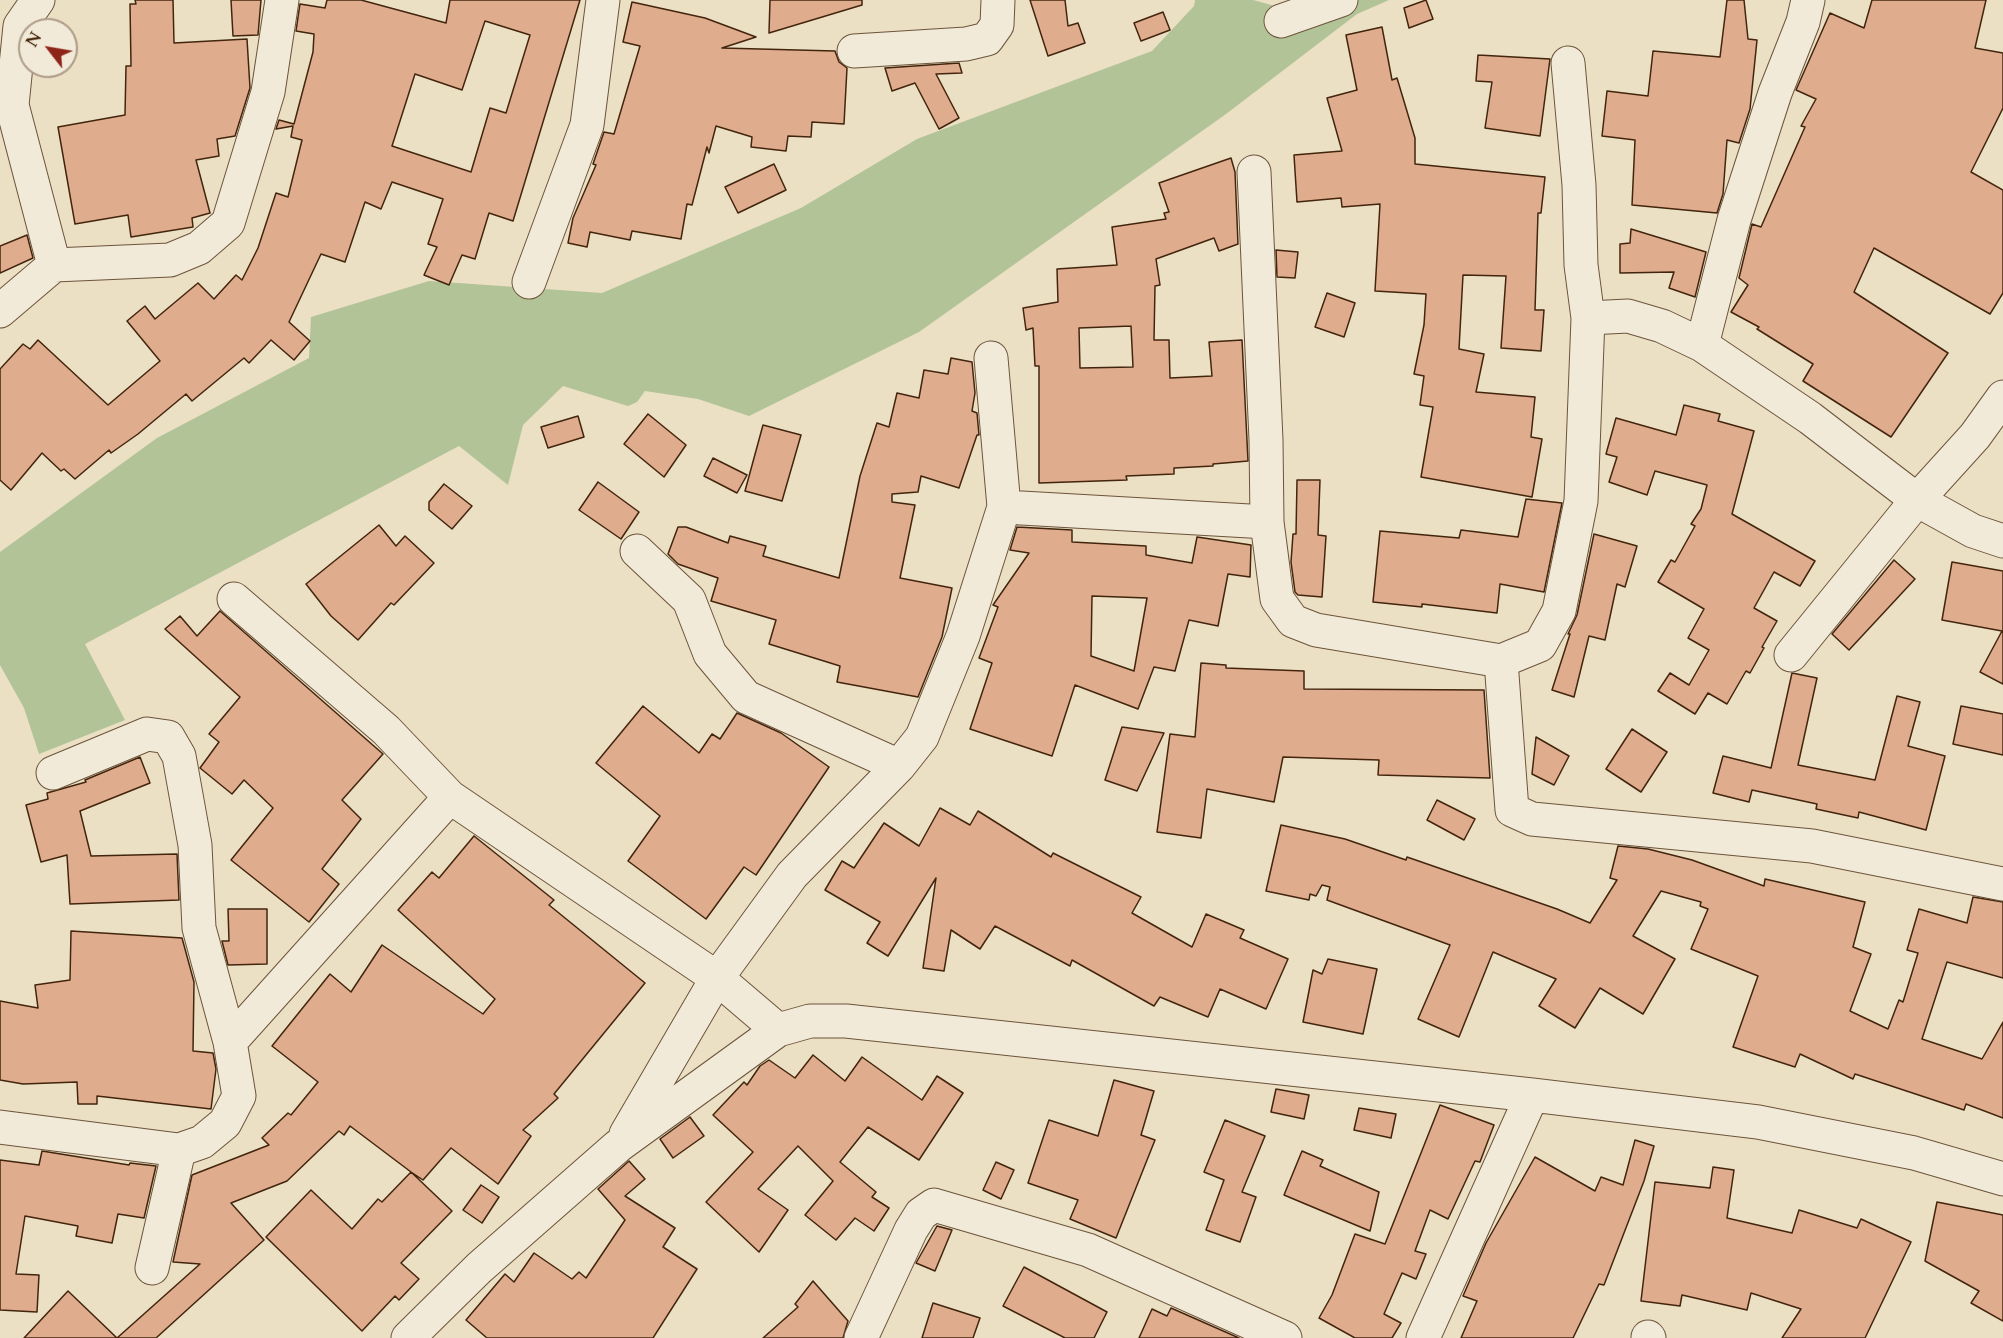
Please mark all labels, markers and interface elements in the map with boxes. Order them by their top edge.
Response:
north arrow [18,18,78,78]
text: N [21,28,47,51]

